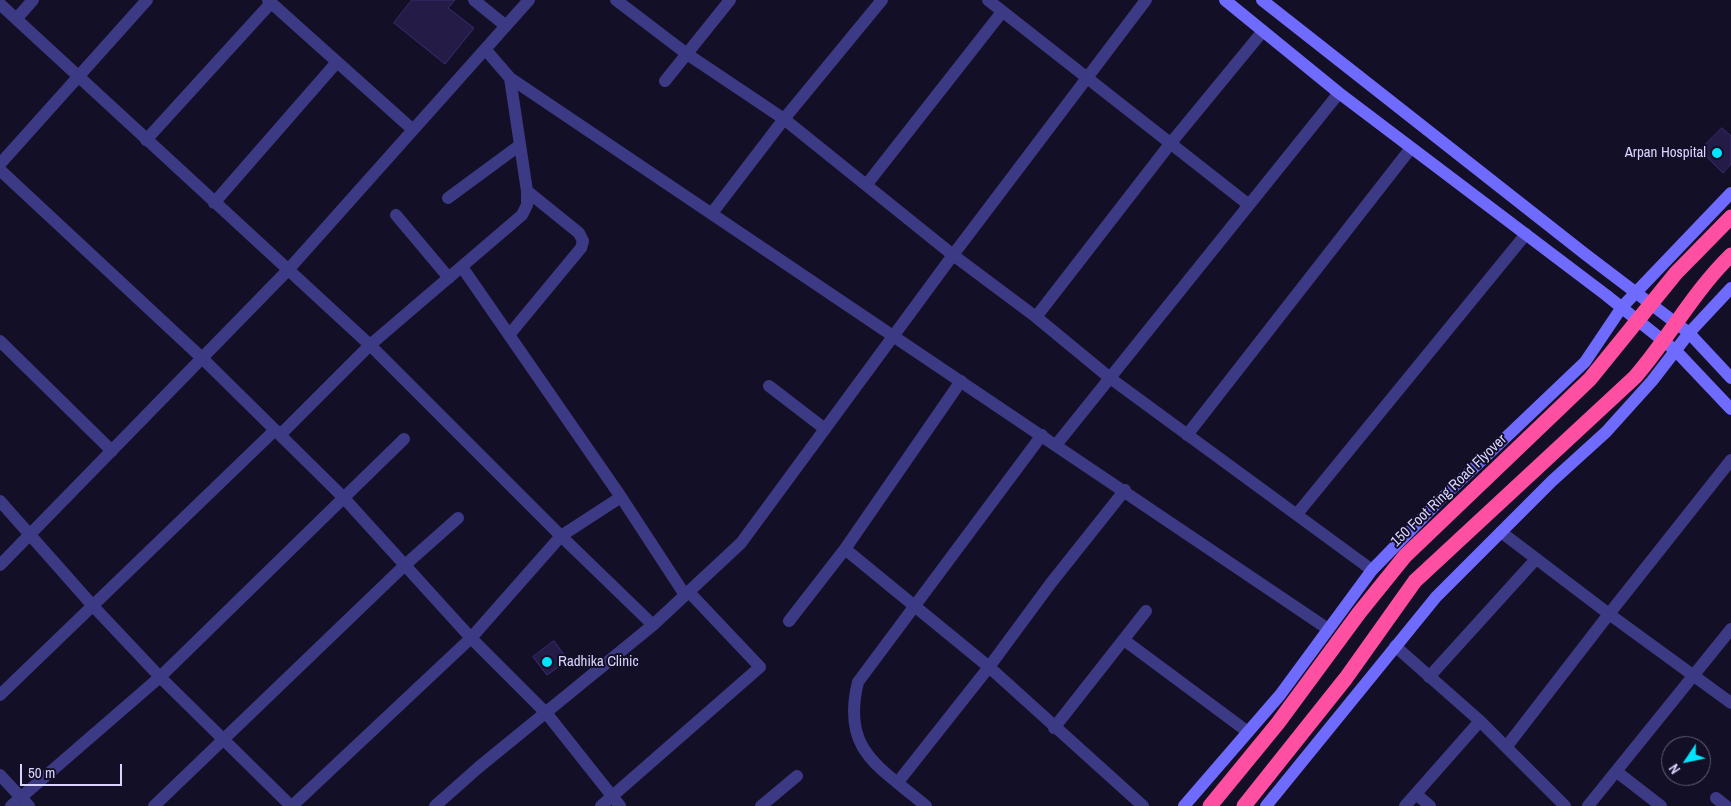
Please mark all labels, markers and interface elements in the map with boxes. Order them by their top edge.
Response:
place label: Arpan Hospital [1625,144,1706,162]
marker: Arpan Hospital [1710,146,1724,160]
street label: 150 Foot Ring Road Flyover [1387,431,1511,551]
place label: Radhika Clinic [558,653,639,671]
marker: Radhika Clinic [540,655,554,669]
north arrow [1661,736,1711,786]
scale bar [22,754,125,786]
text: N [1665,760,1684,777]
text: 50 m [28,762,55,783]

